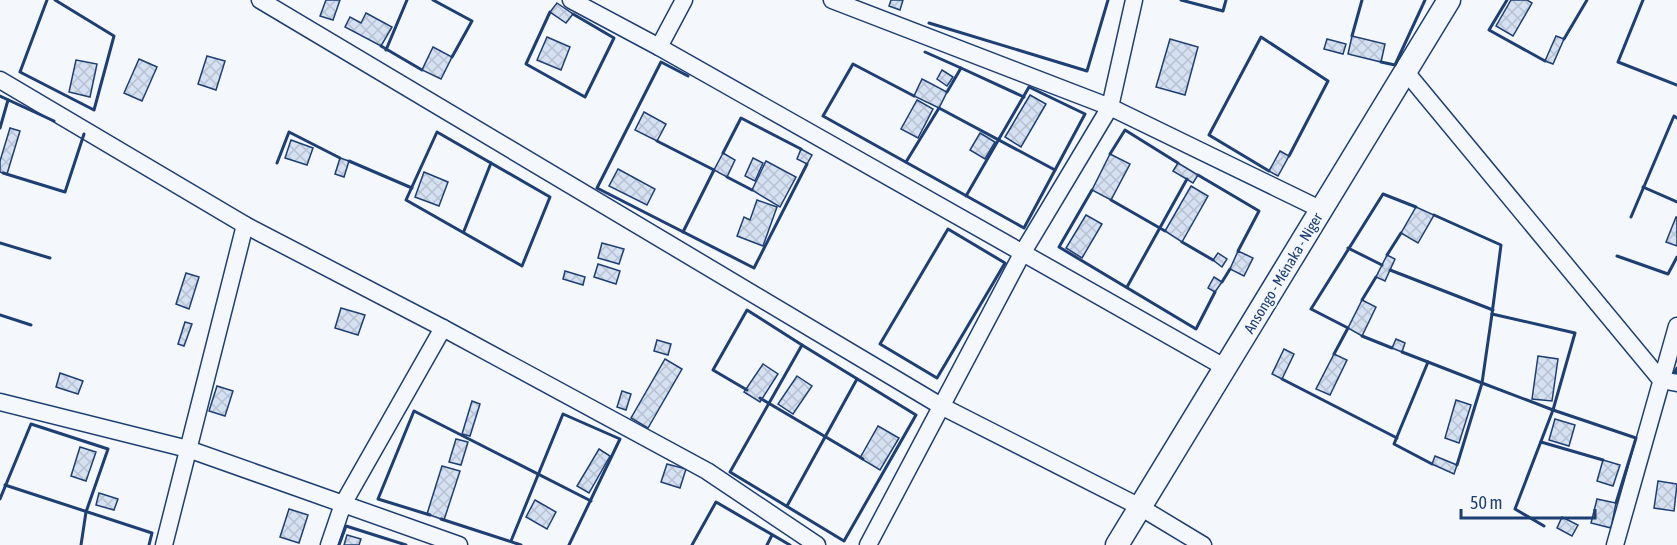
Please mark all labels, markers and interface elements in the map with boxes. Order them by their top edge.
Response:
street label: Ansongo - Ménaka - Niger [1240,209,1326,336]
scale bar [1461,482,1594,520]
text: 50 m [1470,492,1502,513]

